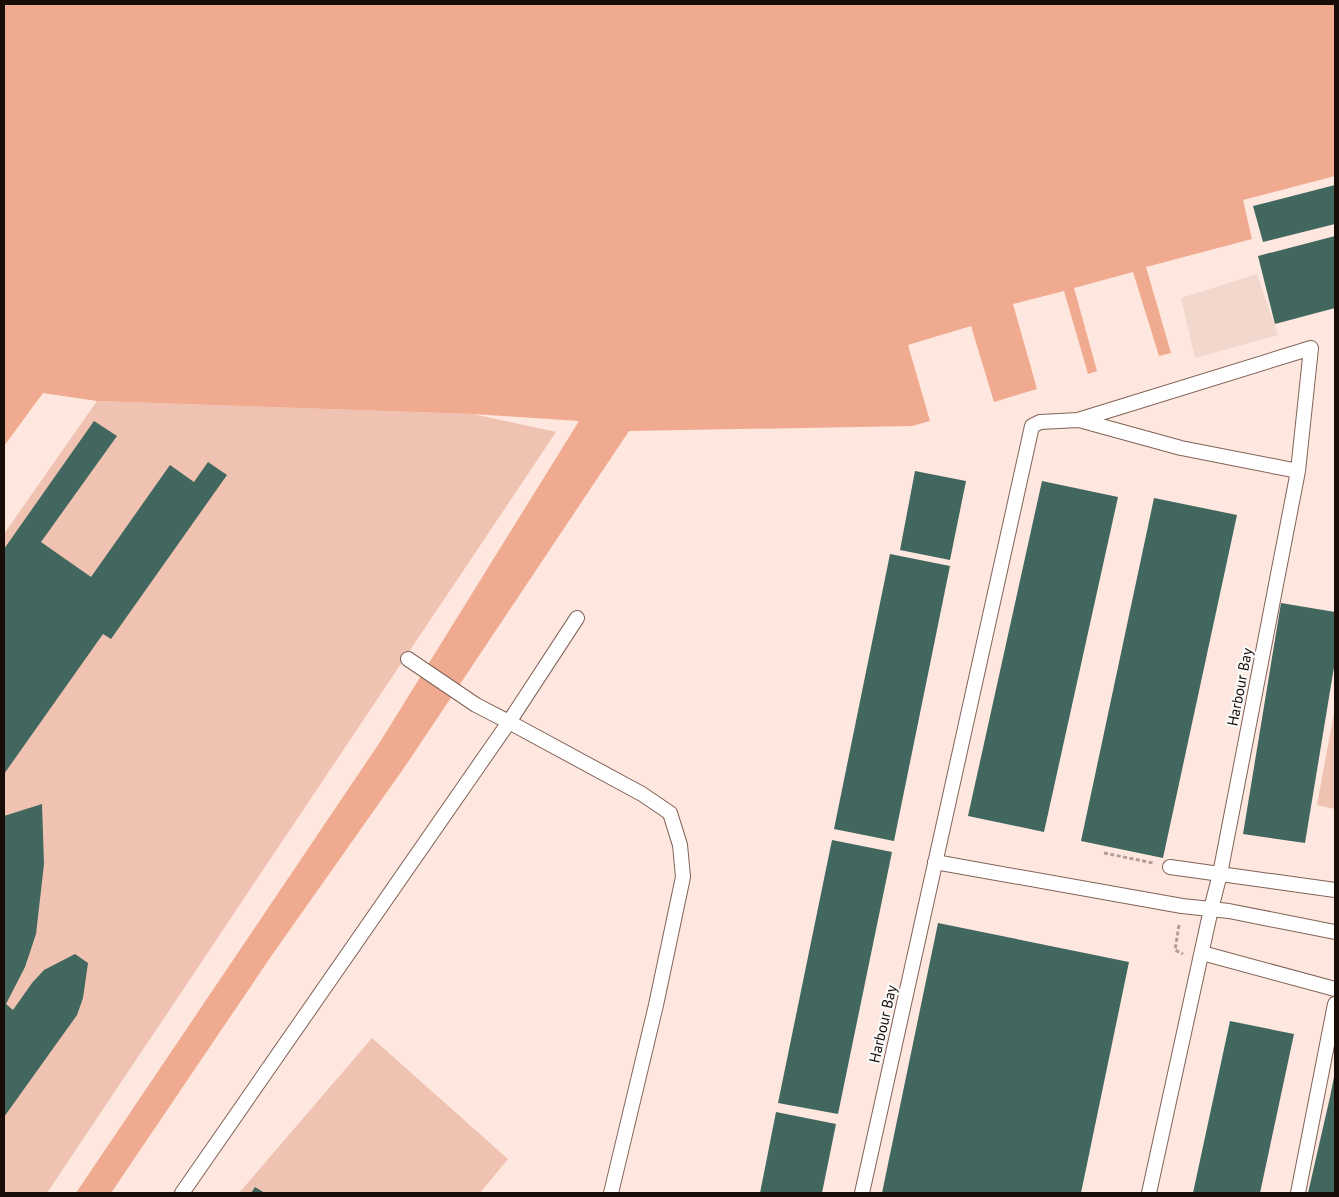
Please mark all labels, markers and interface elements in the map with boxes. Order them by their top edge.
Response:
street label: Harbour Bay [1223,646,1256,728]
street label: Harbour Bay [864,983,901,1065]

